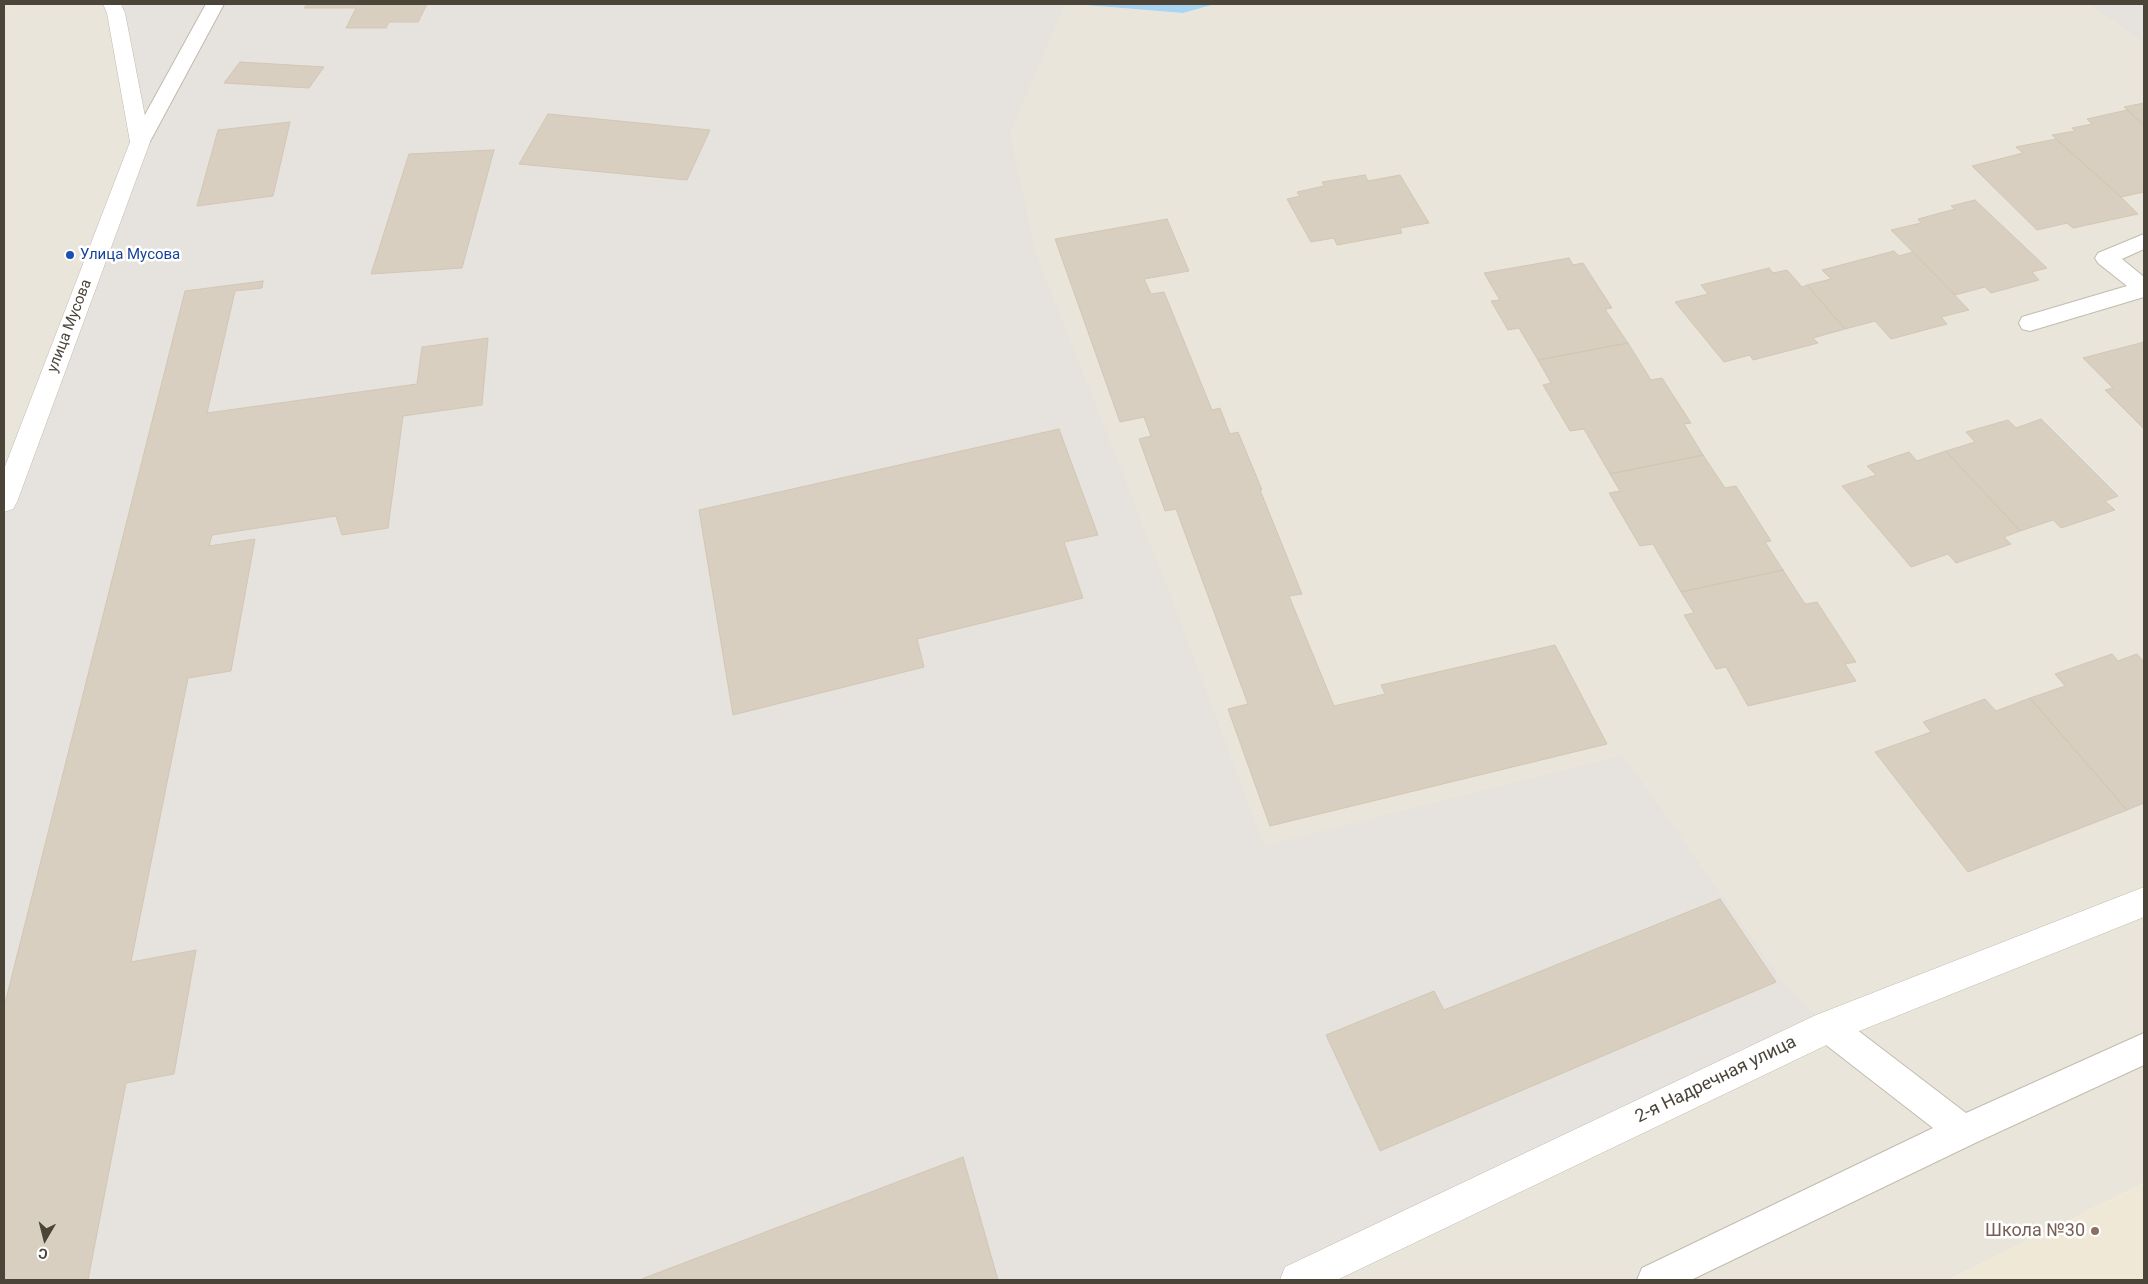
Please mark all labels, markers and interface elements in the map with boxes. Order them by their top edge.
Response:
place label: Улица Мусова [80,246,180,264]
marker: Улица Мусова [64,249,76,261]
street label: улица Мусова [44,277,96,375]
street label: 2-я Надречная улица [1632,1032,1800,1128]
north arrow [20,1214,70,1264]
place label: Школа №30 [1985,1220,2085,1242]
marker: Школа №30 [2089,1225,2101,1237]
text: С [37,1245,49,1262]

